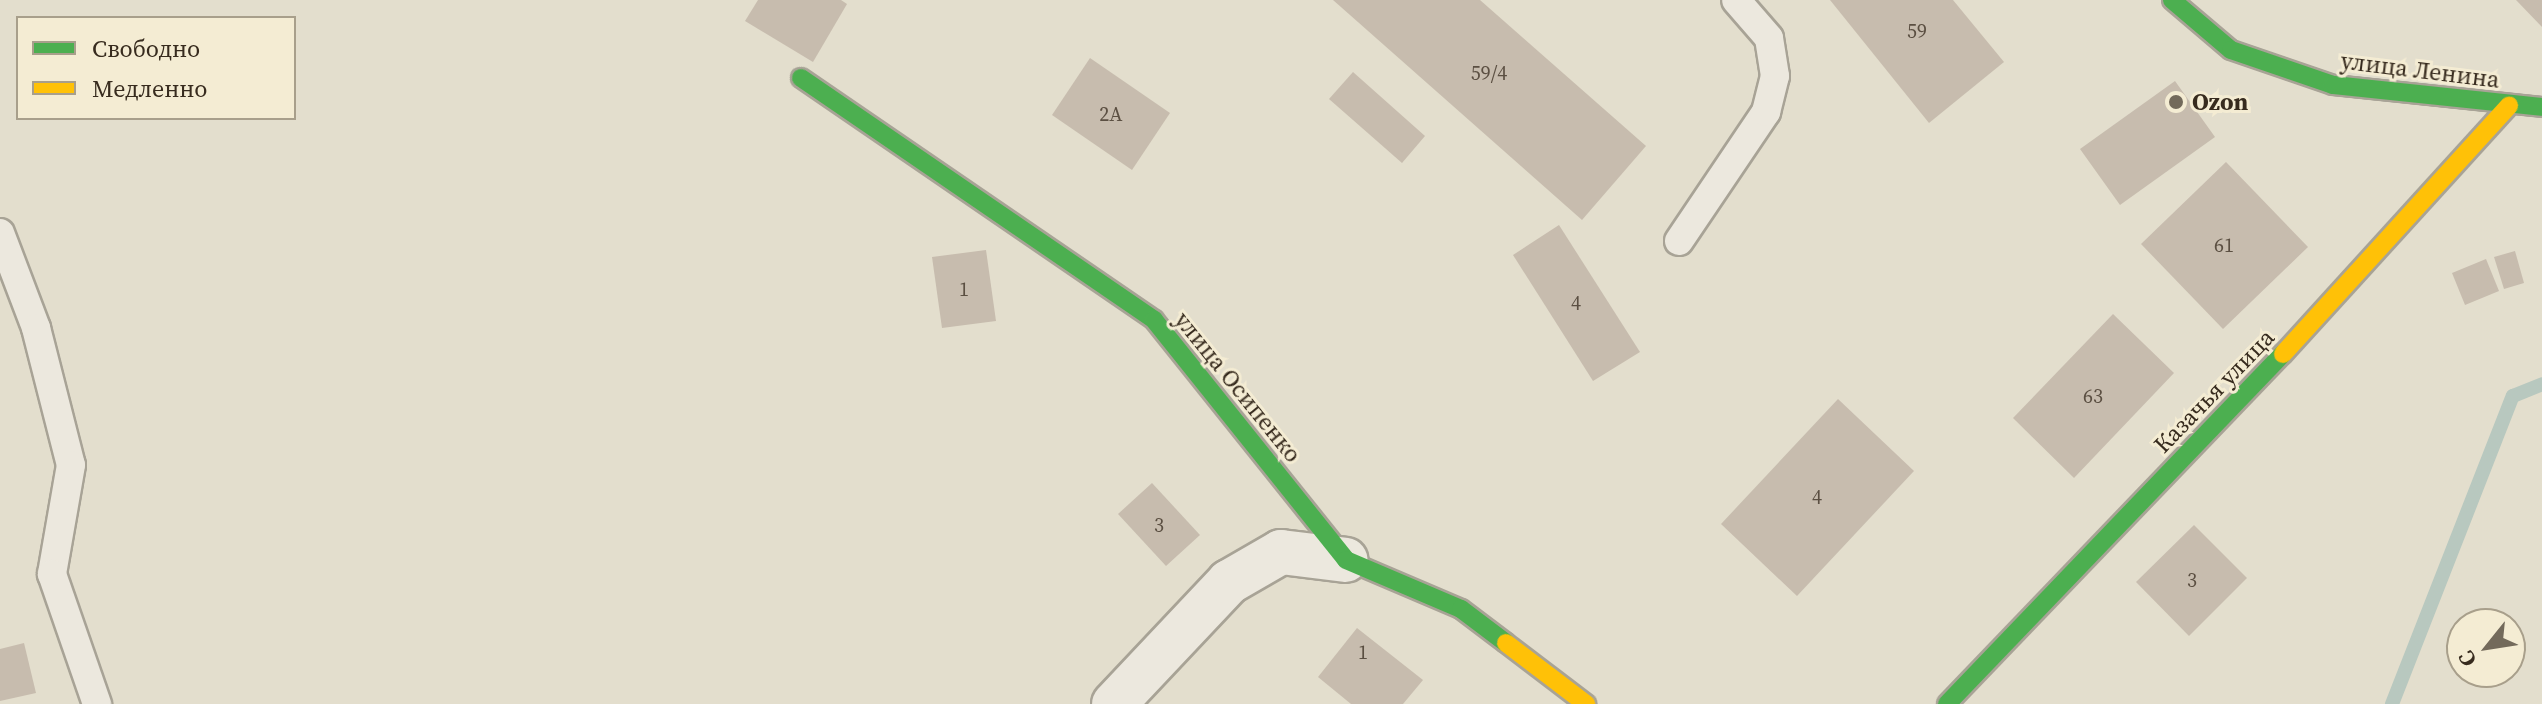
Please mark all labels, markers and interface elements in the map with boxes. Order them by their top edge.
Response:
legend [16,16,296,120]
house number: 59 [1907,19,1927,43]
text: Свободно [92,32,200,65]
street label: улица Ленина [2339,46,2501,94]
house number: 59/4 [1471,61,1507,85]
text: Медленно [92,72,207,105]
place label: Ozon [2192,88,2248,116]
marker: Ozon [2167,93,2185,111]
house number: 2А [1099,102,1123,126]
house number: 61 [2214,233,2234,257]
house number: 1 [959,277,969,301]
house number: 4 [1571,291,1581,315]
street label: улица Осипенко [1168,306,1308,468]
street label: Казачья улица [2148,323,2280,459]
house number: 63 [2083,384,2103,408]
house number: 4 [1812,485,1822,509]
house number: 3 [1154,513,1164,537]
house number: 3 [2187,568,2197,592]
north arrow [2446,608,2526,688]
house number: 1 [1358,640,1368,664]
text: С [2451,646,2483,672]

